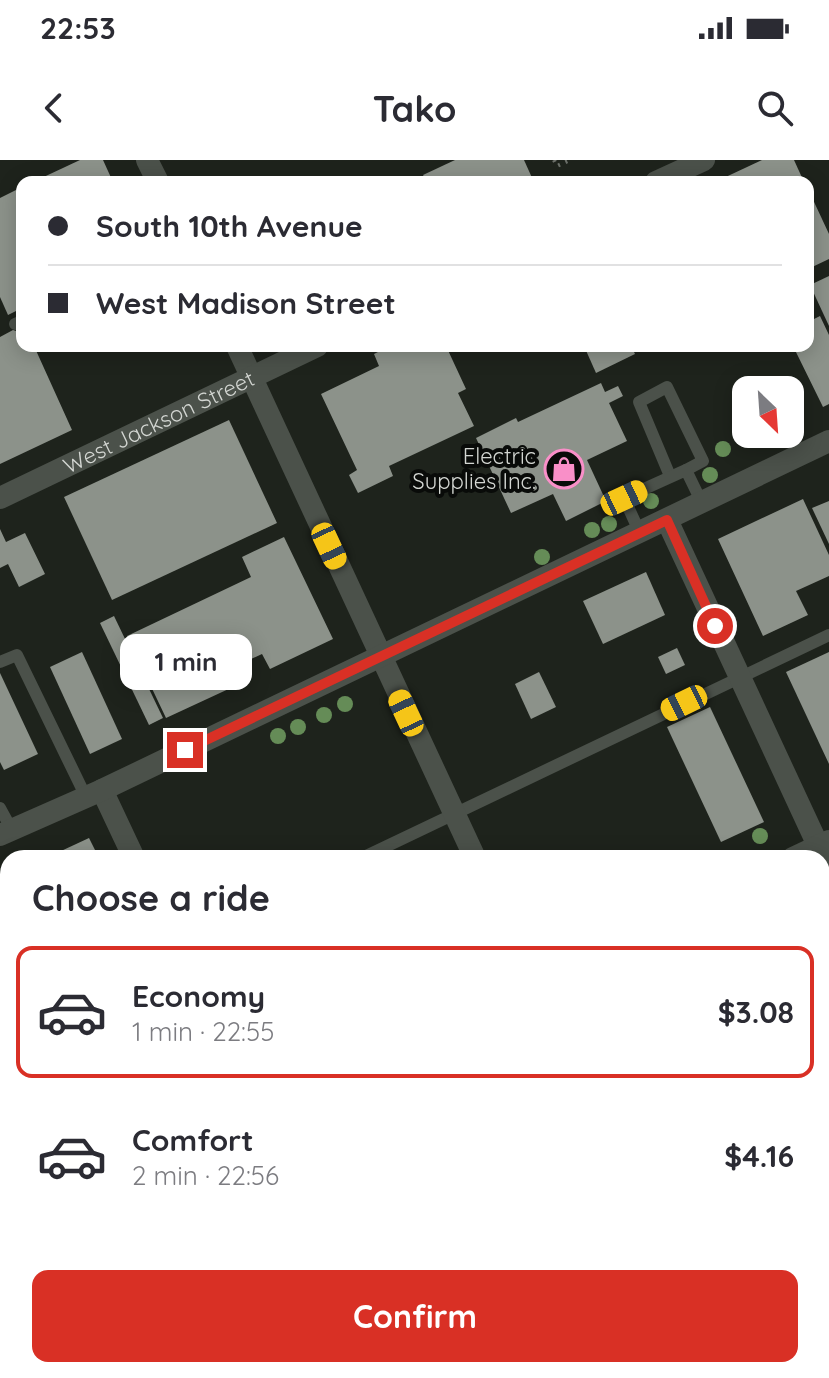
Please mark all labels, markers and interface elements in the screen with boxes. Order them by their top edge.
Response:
text: 22:53 [40,9,116,47]
icon: back [32,86,76,130]
text: Tako [373,86,456,131]
icon: search [753,86,797,130]
text: South 10th Avenue [96,207,363,245]
text: West Madison Street [96,284,396,322]
street label: West Jackson Street [59,364,259,480]
north arrow [732,376,804,448]
map controls [732,376,804,448]
place label: Electric Supplies Inc. [412,442,536,495]
shop icon: Electric Supplies Inc. [543,448,585,490]
car [597,477,651,519]
car [308,519,350,573]
route start [697,608,733,644]
callout: 1 min [119,634,251,690]
text: 1 min [155,645,218,678]
car [657,682,711,724]
car [385,686,427,740]
route end [167,732,203,768]
text: Choose a ride [32,875,270,920]
icon: car [36,976,108,1048]
text: Economy [132,977,265,1015]
text: $3.08 [718,993,794,1031]
text: 1 min · 22:55 [132,1015,274,1048]
icon: car [36,1120,108,1192]
text: Comfort [132,1121,253,1159]
text: $4.16 [724,1137,794,1175]
text: 2 min · 22:56 [132,1159,279,1192]
button: Confirm [32,1270,798,1362]

